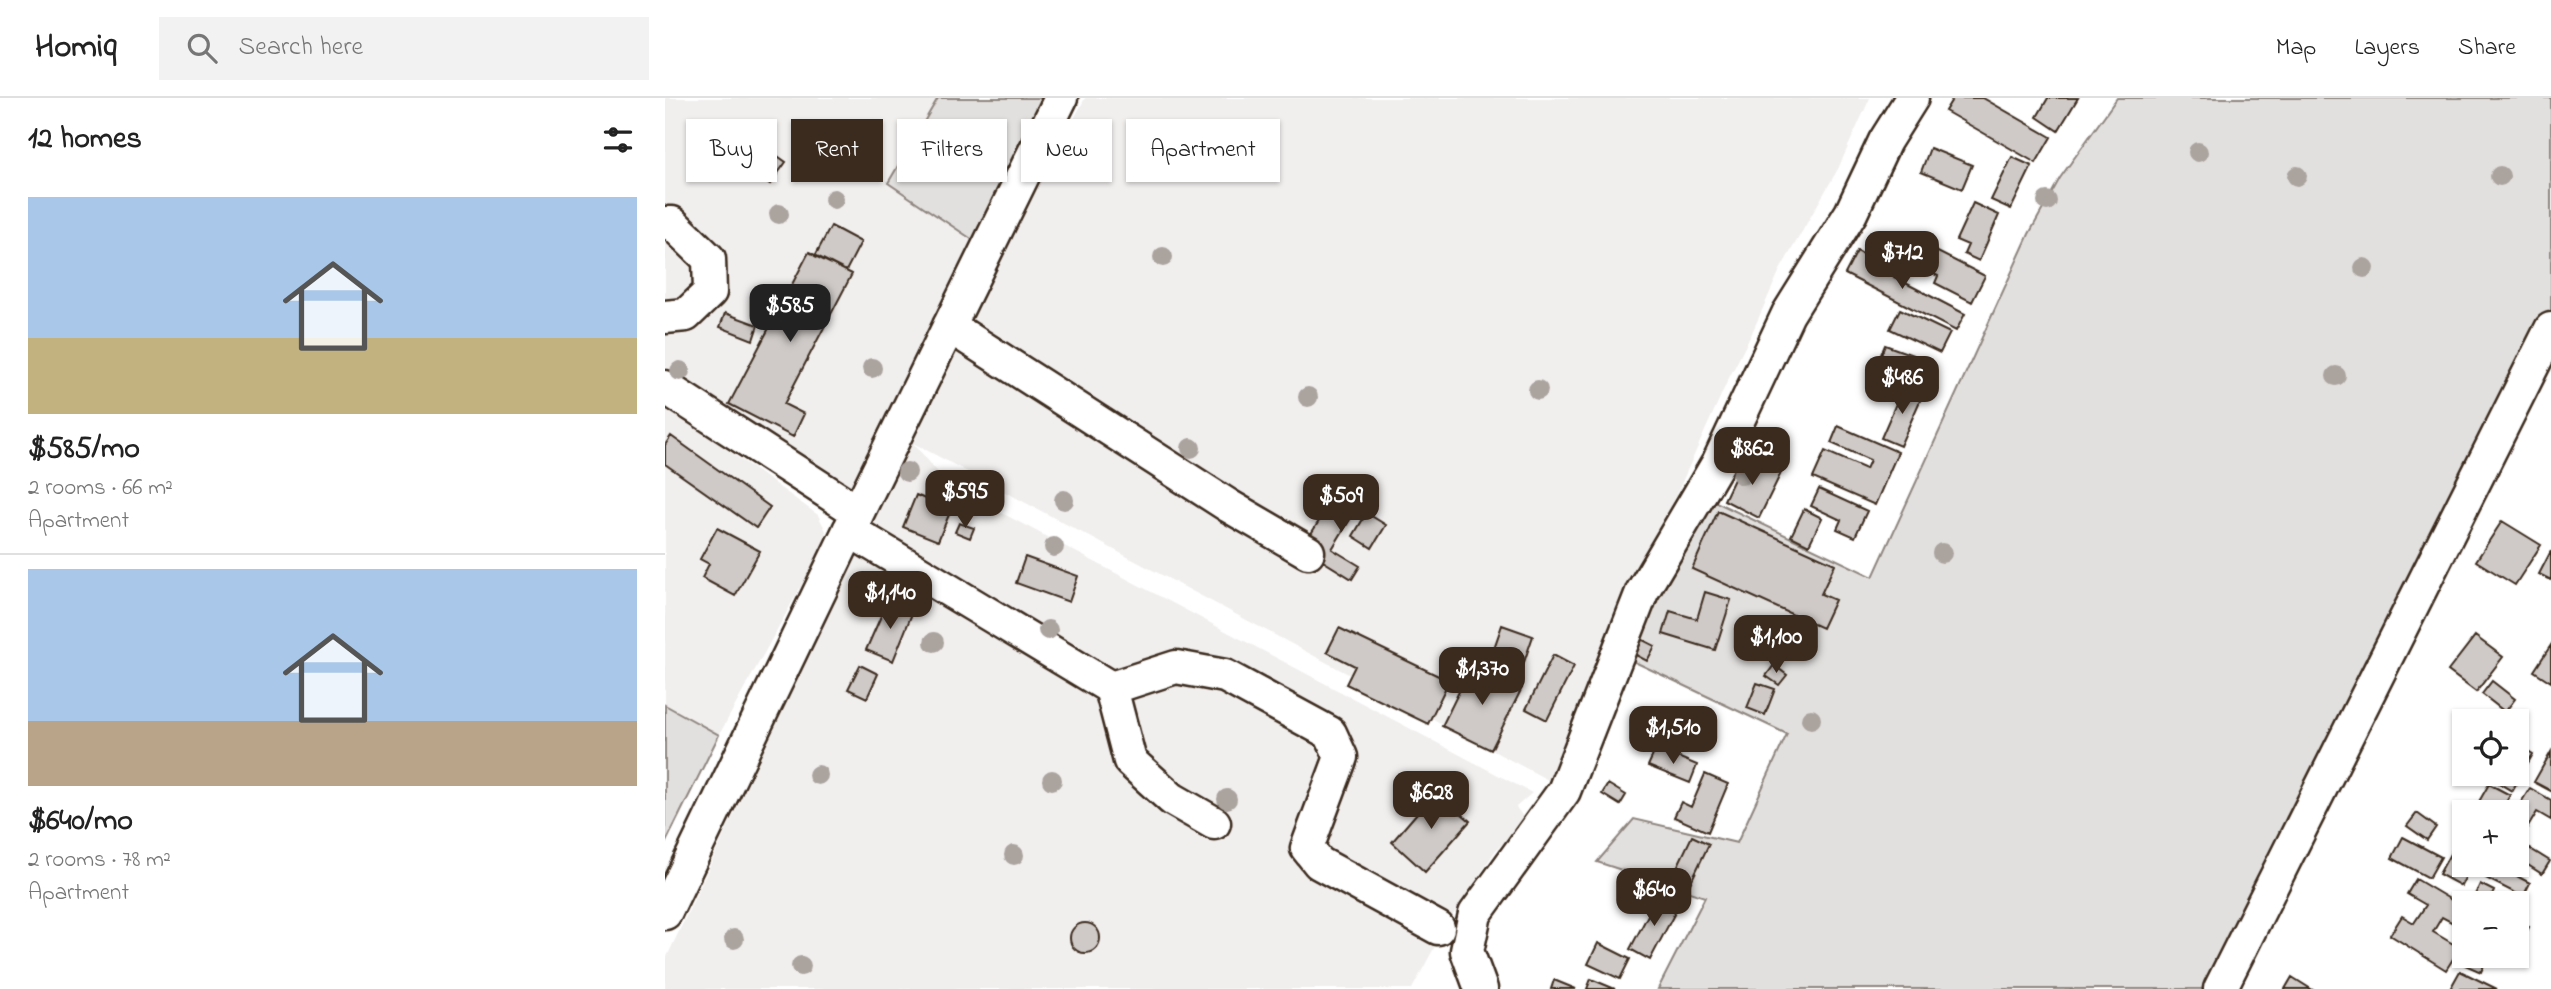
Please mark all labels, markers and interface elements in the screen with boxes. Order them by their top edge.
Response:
search box [159,17,649,80]
text: Homiq [35,24,117,72]
icon: search [183,29,221,67]
text: Search here [239,29,363,67]
text: Map [2276,31,2316,66]
text: Layers [2354,31,2420,66]
text: Share [2458,31,2516,66]
text: 12 homes [28,118,142,162]
chip: Buy [686,119,777,182]
chip: Rent [791,119,883,182]
chip: Filters [897,119,1007,182]
chip: New [1021,119,1112,182]
chip: Apartment [1126,119,1280,182]
icon: filters [599,121,637,159]
pin: $712 [1861,232,1943,291]
text: $712 [1881,237,1923,270]
icon: home [270,243,396,369]
pin: $585 [749,285,831,344]
text: $585 [766,290,814,323]
pin: $486 [1861,356,1943,416]
text: $486 [1881,362,1923,395]
text: $585/mo [28,428,140,472]
pin: $862 [1711,428,1793,487]
text: $862 [1730,433,1774,466]
pin: $595 [924,470,1006,530]
text: 2 rooms · 66 m² [28,472,173,505]
pin: $509 [1300,474,1382,534]
text: $595 [941,476,989,509]
text: $509 [1319,480,1363,513]
text: Apartment [28,505,129,538]
pin: $1,140 [833,572,947,631]
text: $1,140 [864,577,916,610]
icon: home [270,615,396,741]
pin: $1,100 [1719,616,1833,675]
text: $1,100 [1750,621,1802,654]
pin: $1,370 [1425,648,1539,707]
text: $1,370 [1455,653,1509,686]
pin: $1,510 [1616,706,1730,766]
map controls [2452,709,2529,968]
button: locate [2452,709,2529,786]
text: $1,510 [1645,712,1701,745]
pin: $628 [1390,772,1472,831]
text: $628 [1409,777,1453,810]
text: $640/mo [28,800,133,844]
button: + [2452,800,2529,877]
text: 2 rooms · 78 m² [28,844,171,877]
pin: $640 [1613,868,1695,928]
text: $640 [1632,874,1676,907]
text: Apartment [28,877,129,910]
button: − [2452,891,2529,968]

